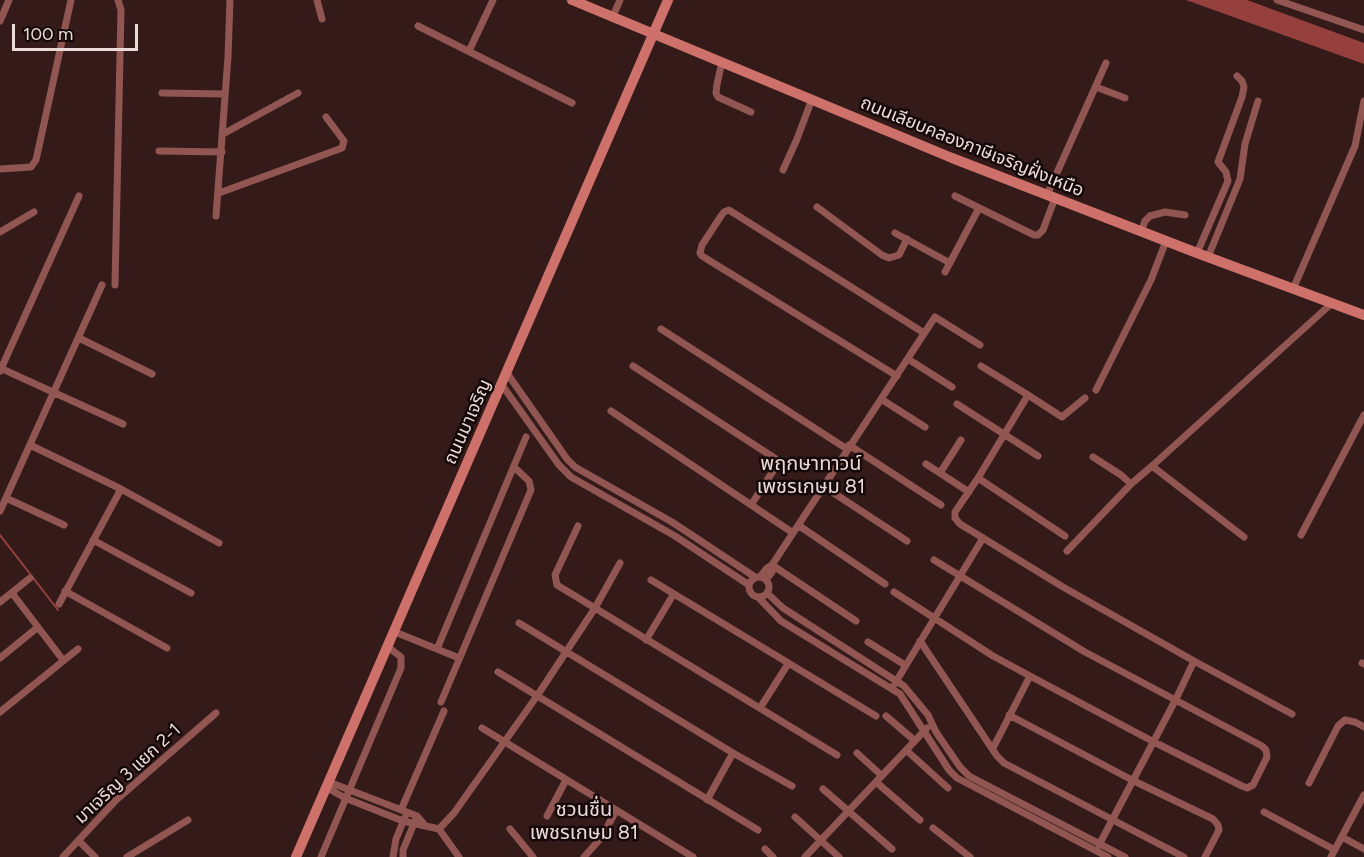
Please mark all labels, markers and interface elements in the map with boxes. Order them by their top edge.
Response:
scale bar [15,12,141,50]
text: 100 m [23,23,73,45]
street label: ถนนเลียบคลองภาษีเจริญฝั่งเหนือ [857,92,1087,202]
street label: ถนนมาเจริญ [440,376,496,468]
district label: พฤกษาทาวน์ เพชรเกษม 81 [757,452,865,499]
street label: มาเจริญ 3 แยก 2-1 [70,719,186,829]
district label: ชวนชื่น เพชรเกษม 81 [530,798,638,845]

